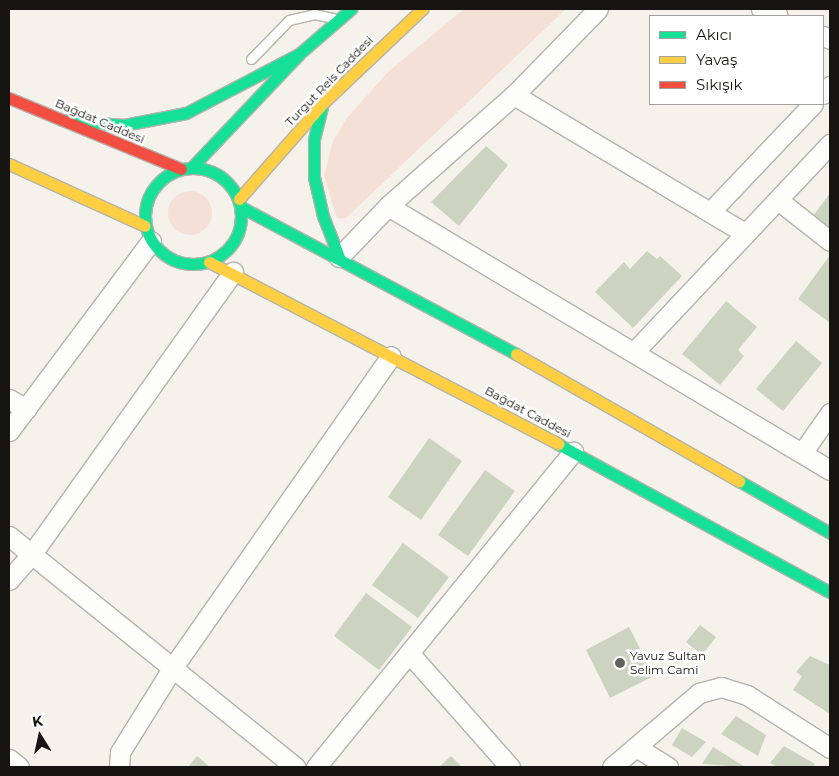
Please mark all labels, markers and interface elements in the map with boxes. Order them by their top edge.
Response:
legend [649,15,824,105]
text: Akıcı [696,25,732,44]
street label: Turgut Reis Caddesi [282,33,376,129]
text: Yavaş [696,50,737,69]
text: Sıkışık [696,75,742,94]
street label: Bağdat Caddesi [53,96,147,146]
street label: Bağdat Caddesi [482,383,574,441]
place label: Yavuz Sultan Selim Cami [630,649,706,677]
marker: Yavuz Sultan Selim Cami [614,657,626,669]
north arrow [15,711,65,761]
text: K [31,711,44,731]

